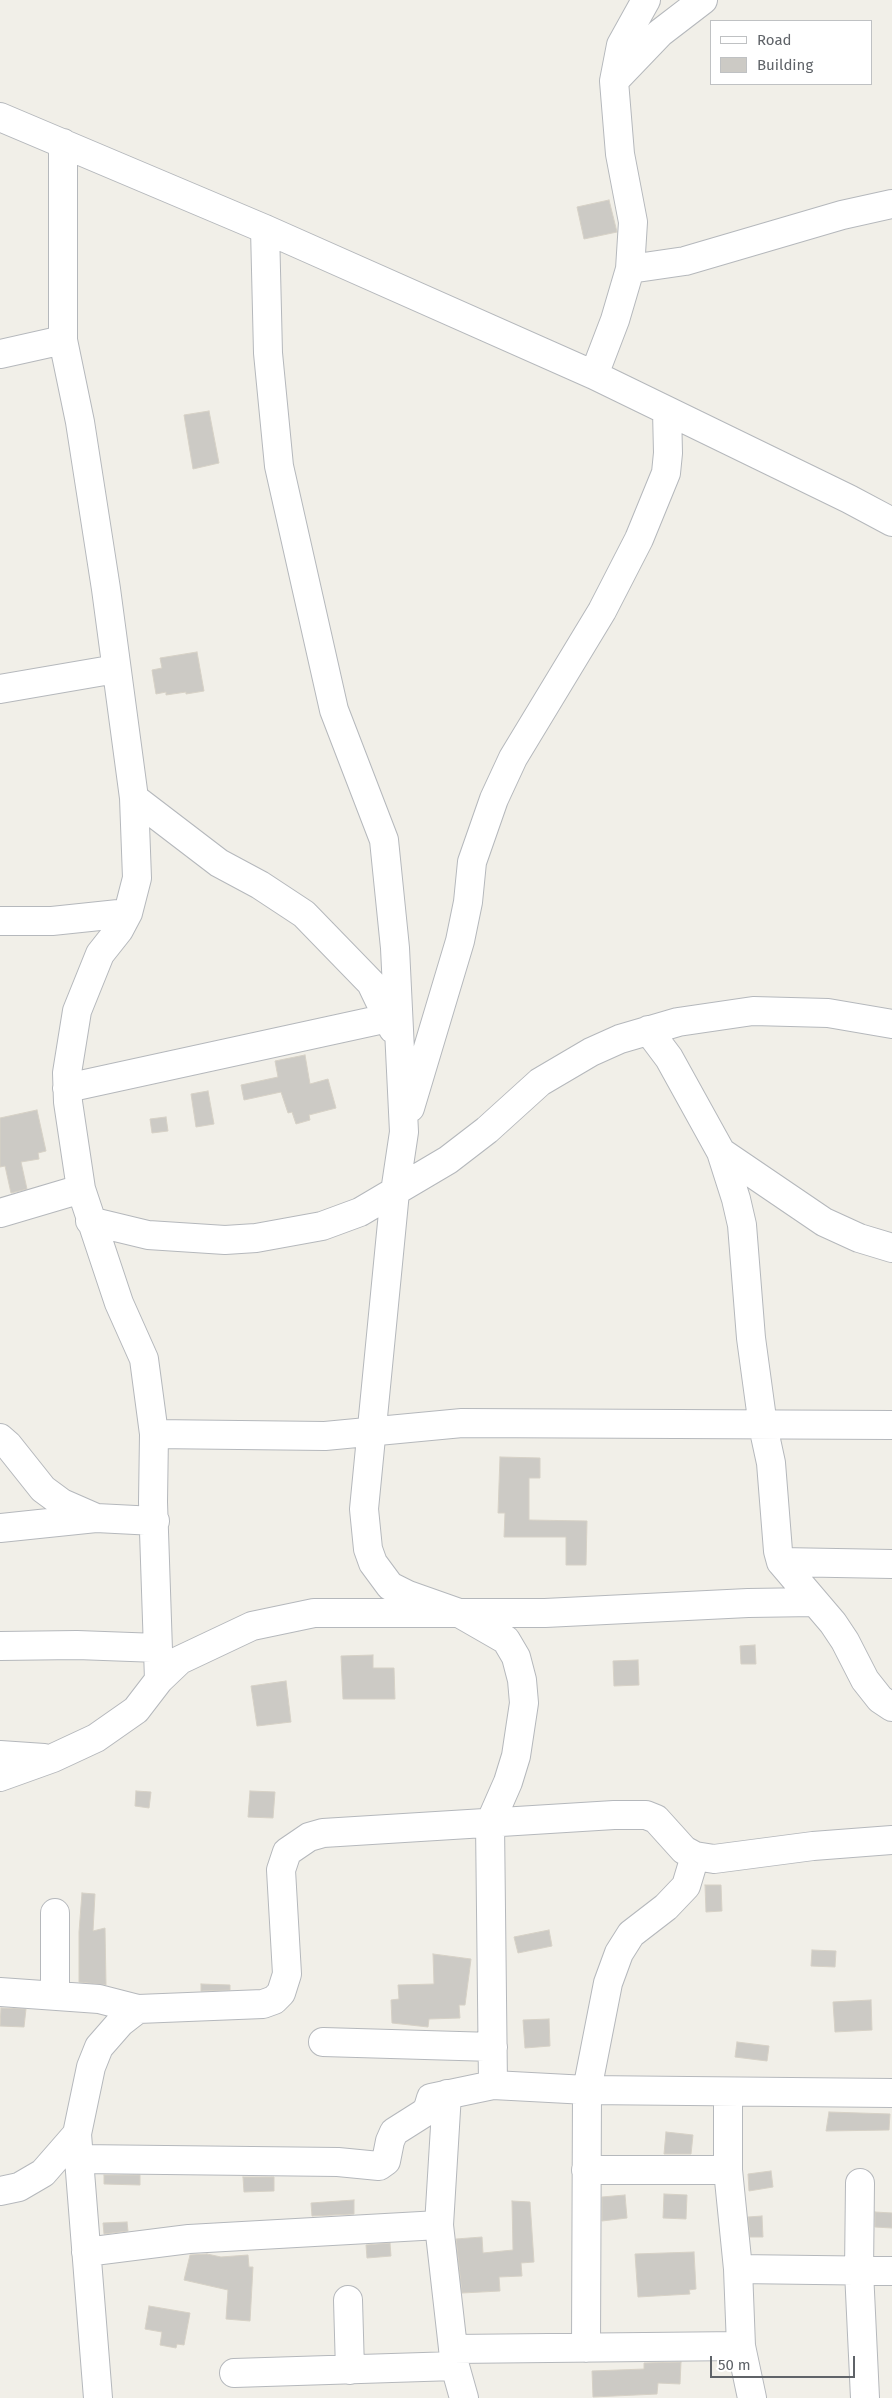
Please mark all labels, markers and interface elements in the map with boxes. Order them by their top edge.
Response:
legend [710,20,872,85]
text: Road [757,31,792,49]
text: Building [757,56,813,74]
scale bar [712,2346,857,2378]
text: 50 m [718,2356,751,2374]

